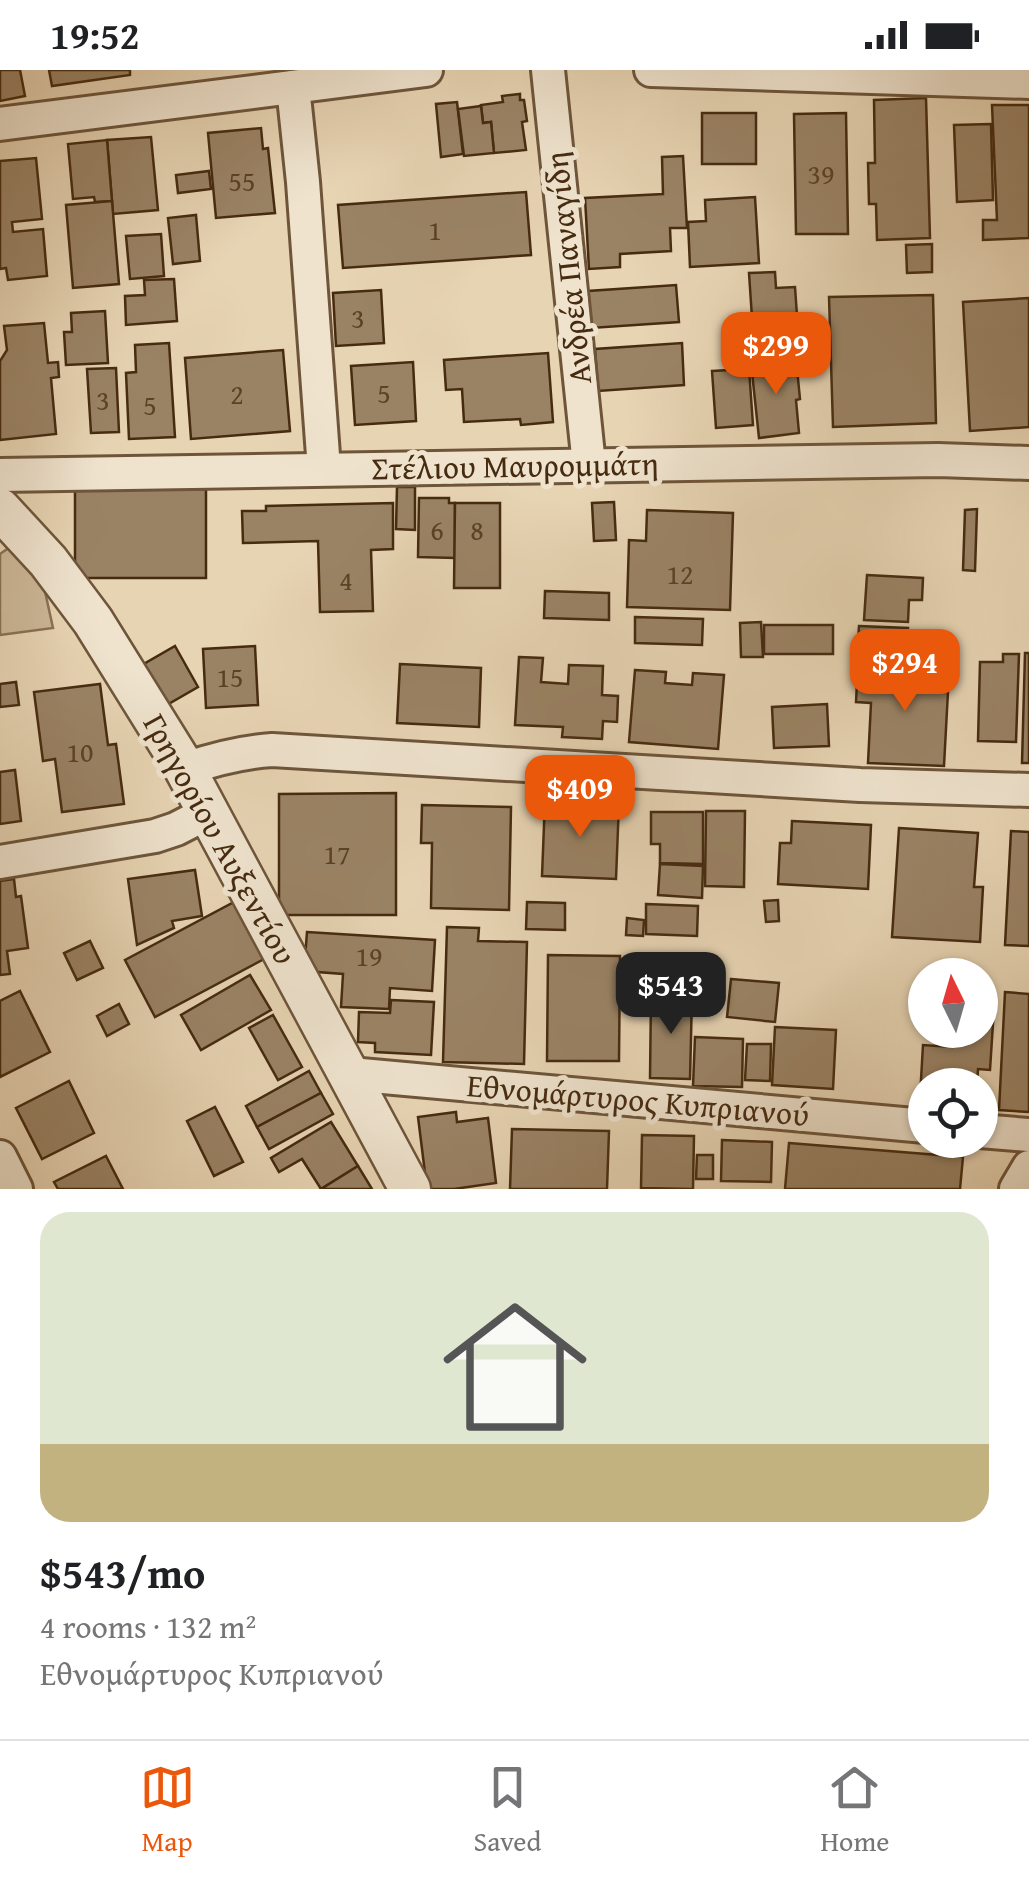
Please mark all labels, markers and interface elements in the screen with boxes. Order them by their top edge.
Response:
text: 19:52 [50,7,140,63]
street label: Ανδρέα Παναγίδη [532,149,603,387]
house number: 39 [808,153,834,194]
house number: 55 [229,160,255,201]
house number: 1 [428,209,442,250]
house number: 3 [351,297,365,338]
pin: $299 [717,312,835,397]
text: $299 [743,321,809,368]
house number: 5 [377,372,391,413]
house number: 2 [230,373,244,414]
house number: 3 [96,379,110,420]
house number: 5 [143,384,157,425]
street label: Στέλιου Μαυρομμάτη [371,439,659,492]
house number: 6 [430,509,444,550]
house number: 8 [470,509,484,550]
house number: 12 [667,553,693,594]
house number: 4 [339,559,353,600]
pin: $294 [846,629,964,714]
text: $294 [872,638,938,685]
house number: 15 [217,656,243,697]
street label: Γρηγορίου Αυξεντίου [132,705,309,973]
house number: 10 [67,731,93,772]
pin: $409 [521,755,639,840]
text: $409 [547,764,613,811]
house number: 17 [324,833,350,874]
house number: 19 [356,935,382,976]
pin: $543 [612,952,730,1037]
north arrow [908,958,998,1048]
map controls [908,958,998,1158]
text: $543 [638,961,704,1008]
street label: Εθνομάρτυρος Κυπριανού [465,1061,811,1138]
button: locate [908,1068,998,1158]
icon: home [425,1277,605,1457]
text: $543/mo [40,1542,205,1603]
text: 4 rooms · 132 m² [40,1603,256,1650]
text: Εθνομάρτυρος Κυπριανού [40,1650,383,1697]
tab: Map [140,1760,195,1861]
tab: Saved [474,1760,541,1861]
tab: Home [821,1760,889,1861]

